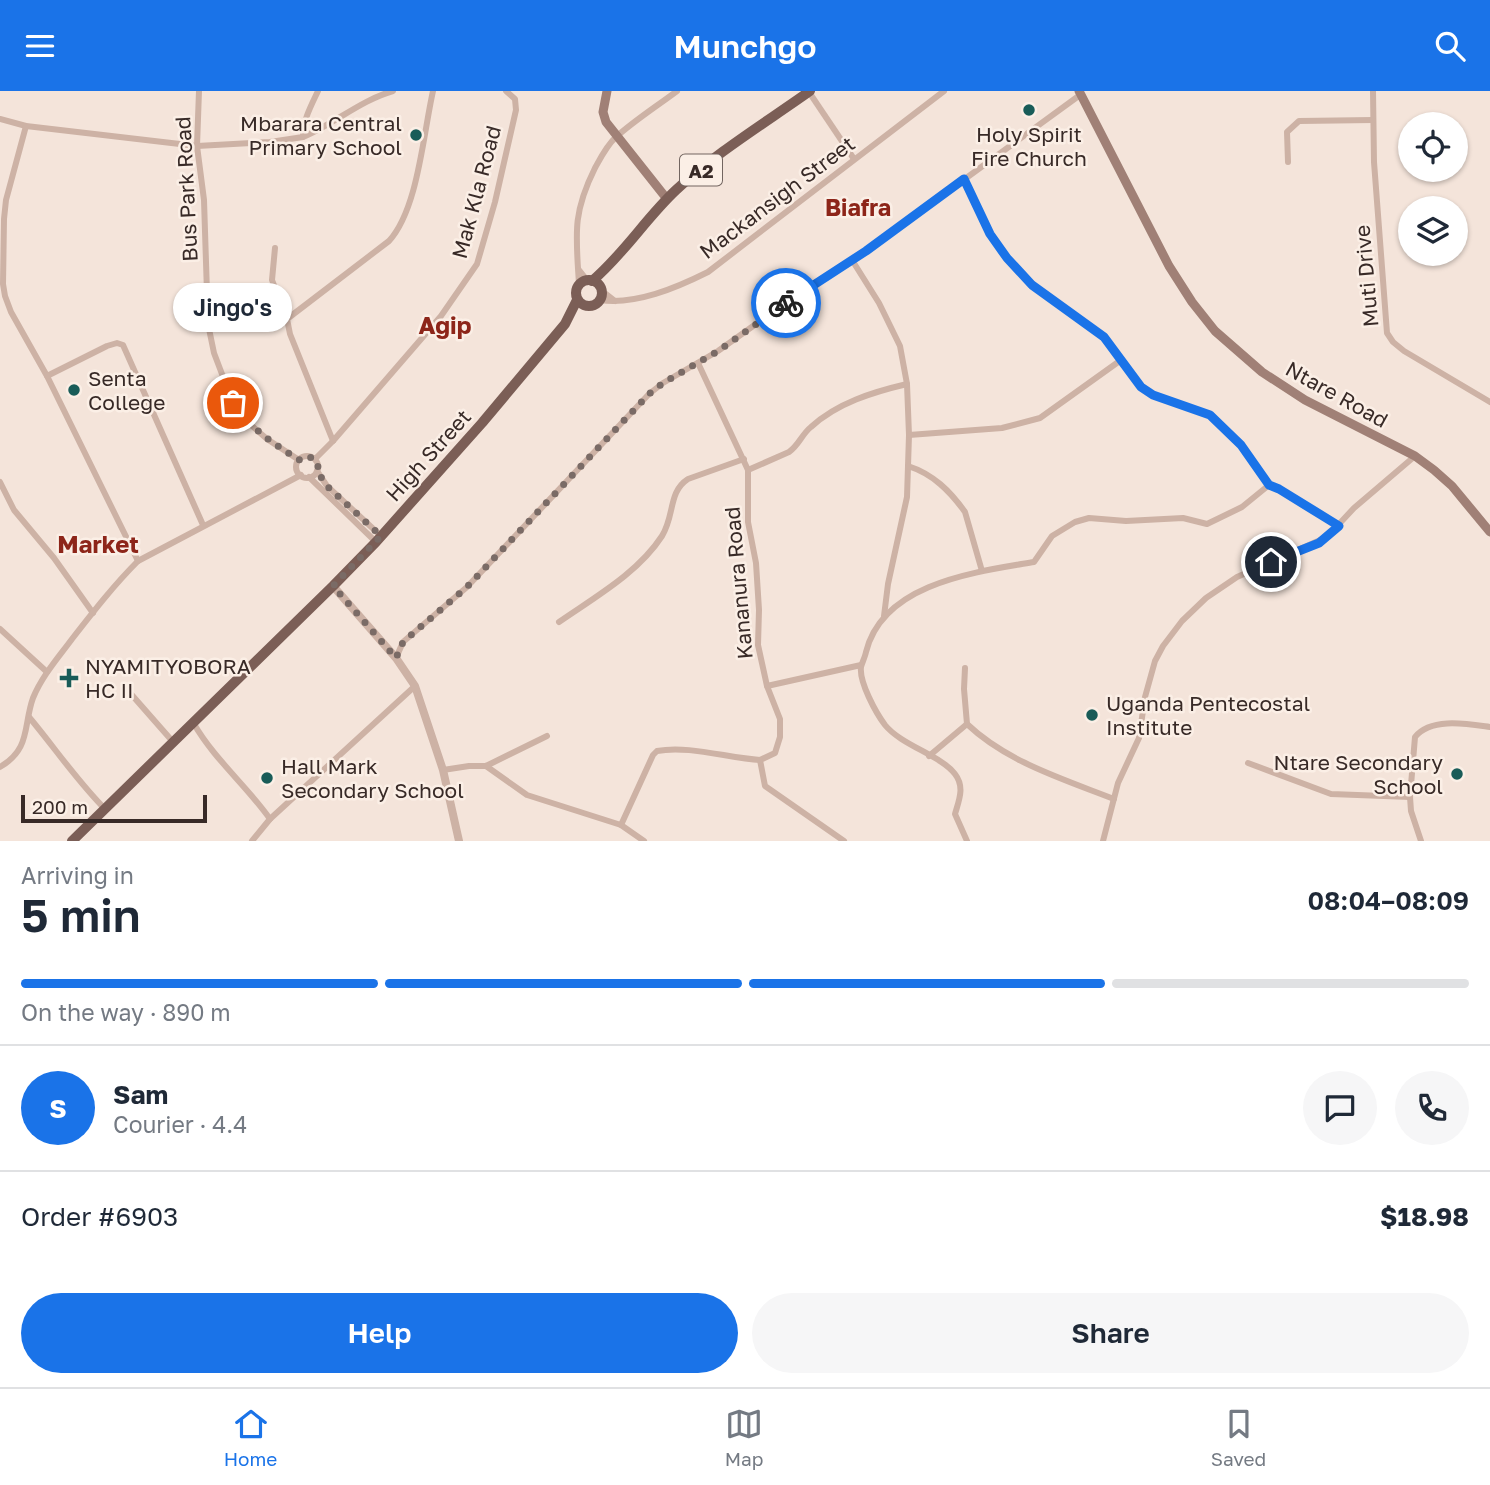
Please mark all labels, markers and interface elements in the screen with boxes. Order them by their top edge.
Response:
icon: menu [21,27,59,65]
text: Munchgo [674,27,816,65]
icon: search [1431,27,1469,65]
marker: Holy Spirit Fire Church [1021,102,1037,118]
place label: Mbarara Central Primary School [240,110,402,160]
map controls [1398,112,1468,266]
button: locate [1398,112,1468,182]
street label: Bus Park Road [169,116,203,262]
place label: Holy Spirit Fire Church [971,121,1087,171]
street label: Mak Kla Road [446,123,506,261]
marker: Mbarara Central Primary School [408,127,424,143]
street label: Mackansigh Street [694,130,860,264]
road number: A2 [680,155,722,185]
district label: Biafra [825,193,891,221]
button: layers [1398,196,1468,266]
street label: Muti Drive [1349,224,1383,328]
courier [751,268,821,338]
callout: Jingo's [174,284,292,333]
icon: bike [767,284,805,322]
text: Jingo's [193,293,272,321]
district label: Agip [419,310,472,339]
street label: Ntare Road [1281,355,1393,433]
place label: Senta College [88,365,165,415]
pin [203,373,263,433]
marker: Senta College [66,382,82,398]
icon: bag [214,384,252,422]
street label: High Street [380,404,476,506]
street label: Kananura Road [718,506,758,660]
district label: Market [57,529,139,558]
pin [1241,532,1301,592]
icon: home [1252,543,1290,581]
place label: NYAMITYOBORA HC II [85,653,251,703]
marker: NYAMITYOBORA HC II [59,668,79,688]
place label: Uganda Pentecostal Institute [1106,690,1310,740]
marker: Uganda Pentecostal Institute [1084,707,1100,723]
place label: Ntare Secondary School [1273,749,1443,799]
place label: Hall Mark Secondary School [281,753,464,803]
marker: Ntare Secondary School [1449,766,1465,782]
marker: Hall Mark Secondary School [259,770,275,786]
scale bar [21,792,206,824]
text: 200 m [32,795,88,818]
text: Arriving in [21,861,134,889]
text: 08:04–08:09 [1307,885,1469,916]
text: 5 min [21,887,141,942]
text: On the way · 890 m [21,998,231,1026]
button: chat [1303,1071,1377,1145]
button: phone [1395,1071,1469,1145]
text: Sam [113,1079,168,1110]
text: S [49,1093,67,1124]
text: Courier · 4.4 [113,1110,247,1138]
text: Order #6903 [21,1201,178,1232]
text: $18.98 [1380,1201,1469,1232]
button: Help [21,1293,738,1373]
button: Share [752,1293,1469,1373]
tab: Home [224,1405,277,1470]
tab: Map [725,1405,763,1470]
tab: Saved [1211,1405,1266,1470]

